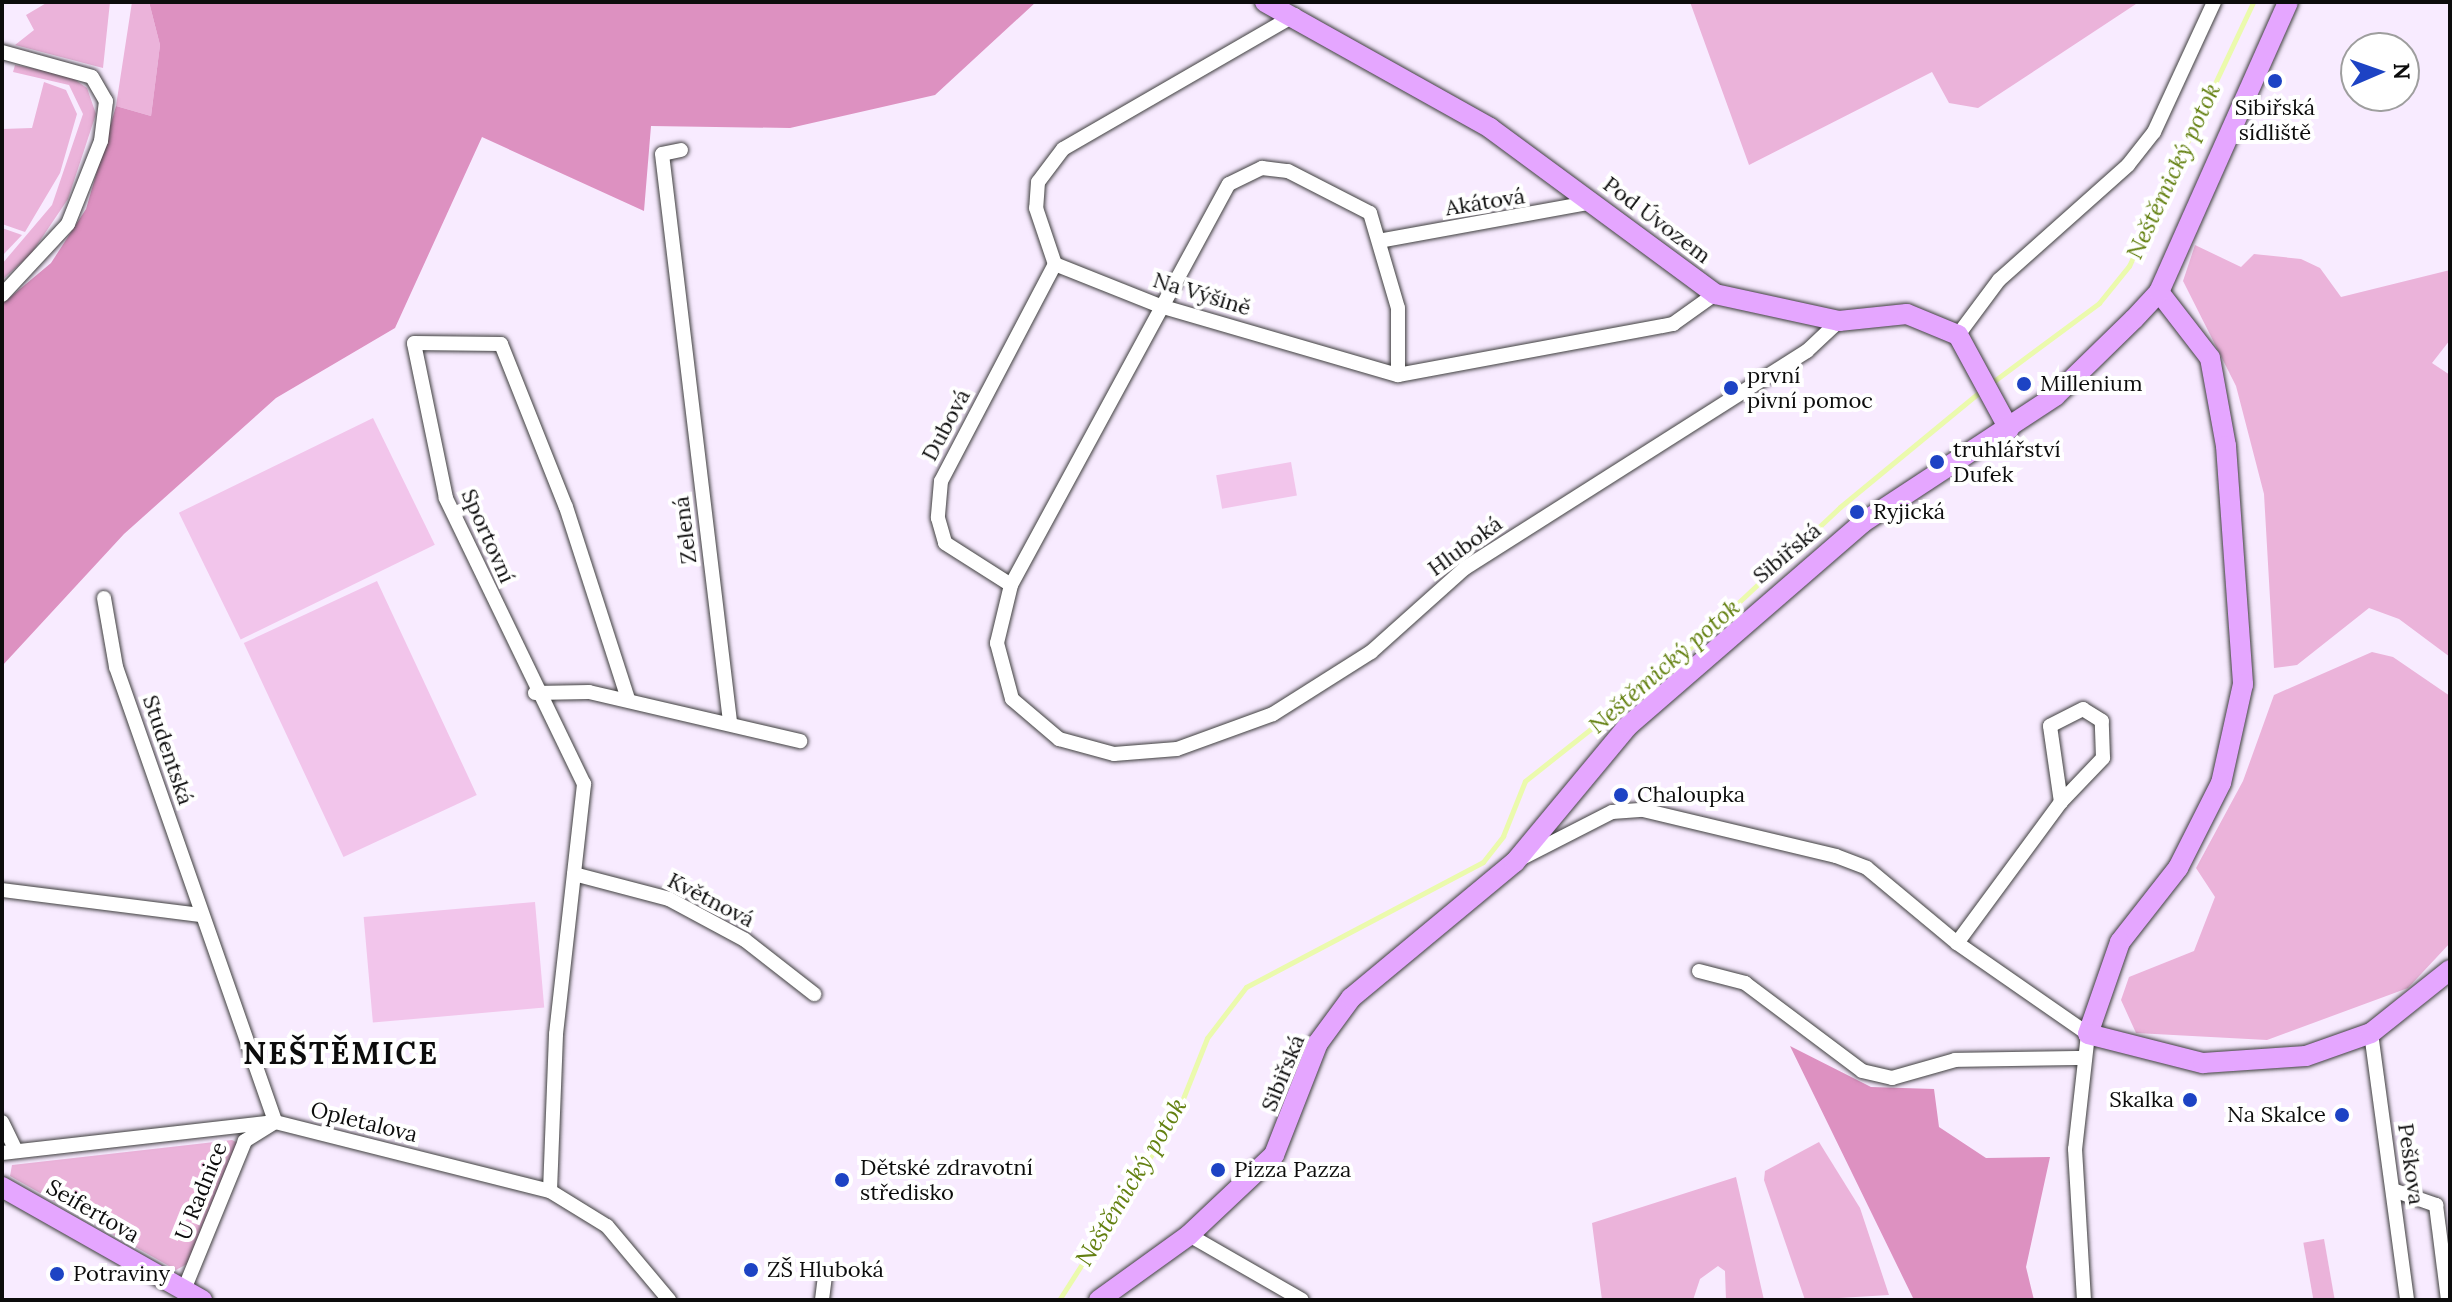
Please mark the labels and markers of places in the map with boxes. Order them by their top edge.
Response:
marker: Sibiřská sídliště [2266,72,2284,90]
place label: Sibiřská sídliště [2235,94,2315,146]
place label: první pivní pomoc [1747,362,1873,414]
place label: Millenium [2040,371,2143,397]
marker: Millenium [2015,375,2033,393]
marker: první pivní pomoc [1722,379,1740,397]
place label: truhlářství Dufek [1953,436,2061,488]
marker: truhlářství Dufek [1928,453,1946,471]
place label: Ryjická [1873,499,1945,525]
marker: Ryjická [1848,503,1866,521]
place label: Chaloupka [1637,782,1745,808]
marker: Chaloupka [1612,786,1630,804]
place label: Skalka [2109,1087,2174,1113]
marker: Skalka [2181,1091,2199,1109]
place label: Na Skalce [2227,1102,2326,1128]
marker: Na Skalce [2333,1106,2351,1124]
place label: Dětské zdravotní středisko [860,1154,1033,1206]
place label: Pizza Pazza [1234,1157,1351,1183]
marker: Pizza Pazza [1209,1161,1227,1179]
marker: Dětské zdravotní středisko [831,1169,853,1191]
place label: ZŠ Hluboká [767,1257,884,1283]
place label: Potraviny [73,1261,170,1287]
marker: ZŠ Hluboká [742,1261,760,1279]
marker: Potraviny [48,1265,66,1283]

